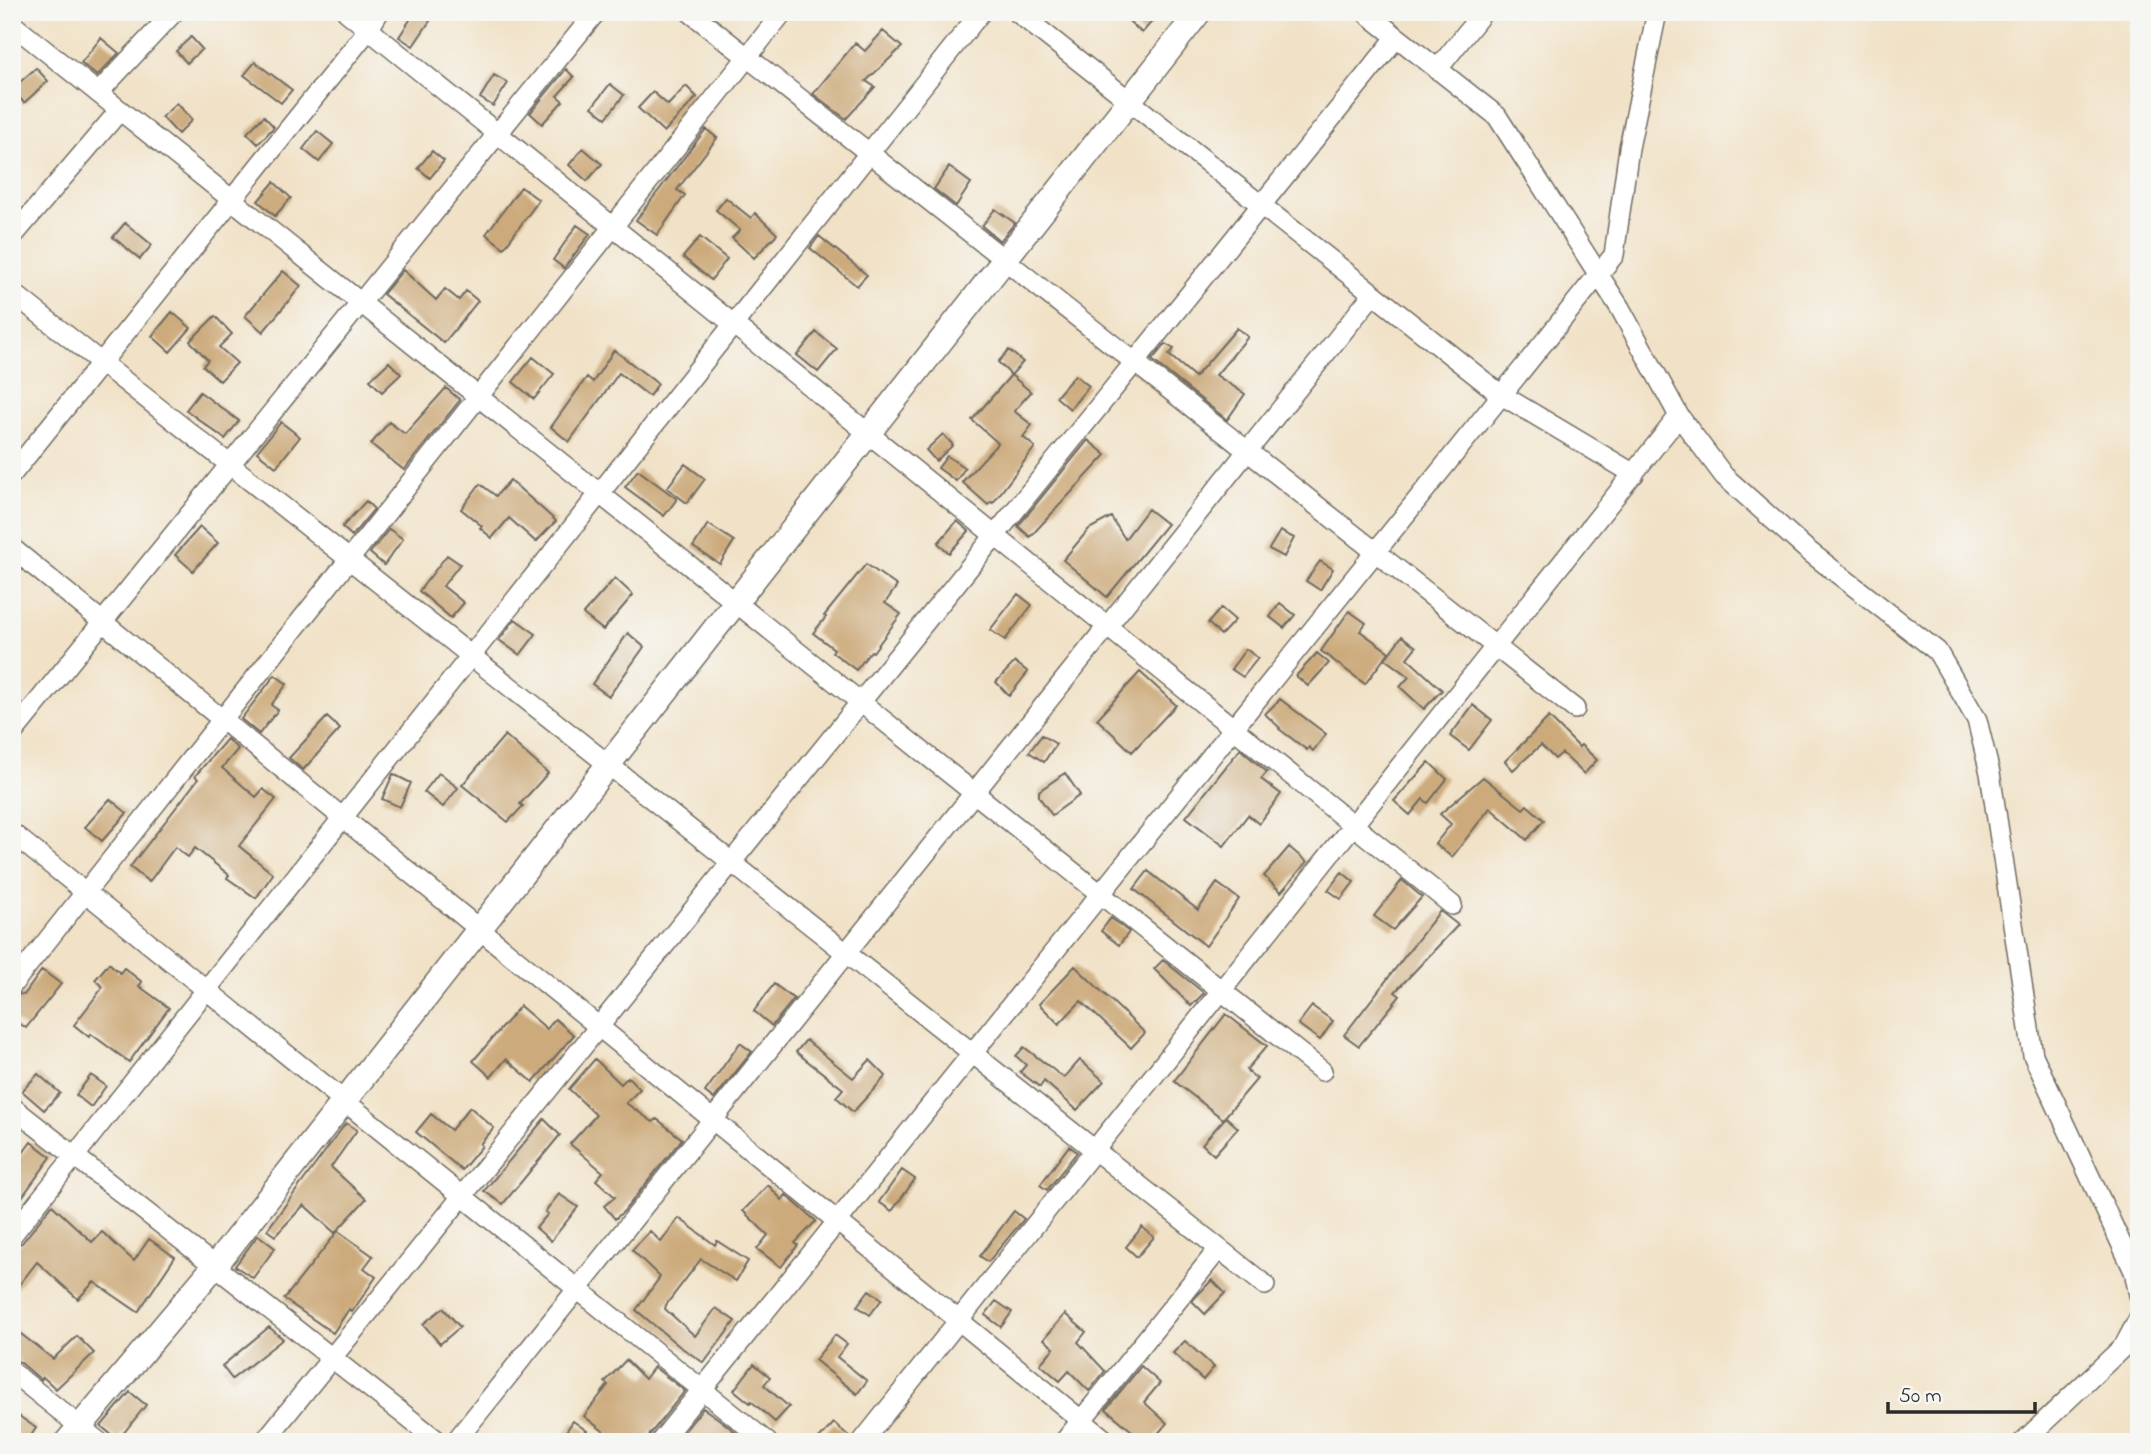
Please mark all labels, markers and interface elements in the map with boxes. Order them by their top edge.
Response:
scale bar [1888,1370,2036,1414]
text: 50 m [1899,1382,1942,1412]

